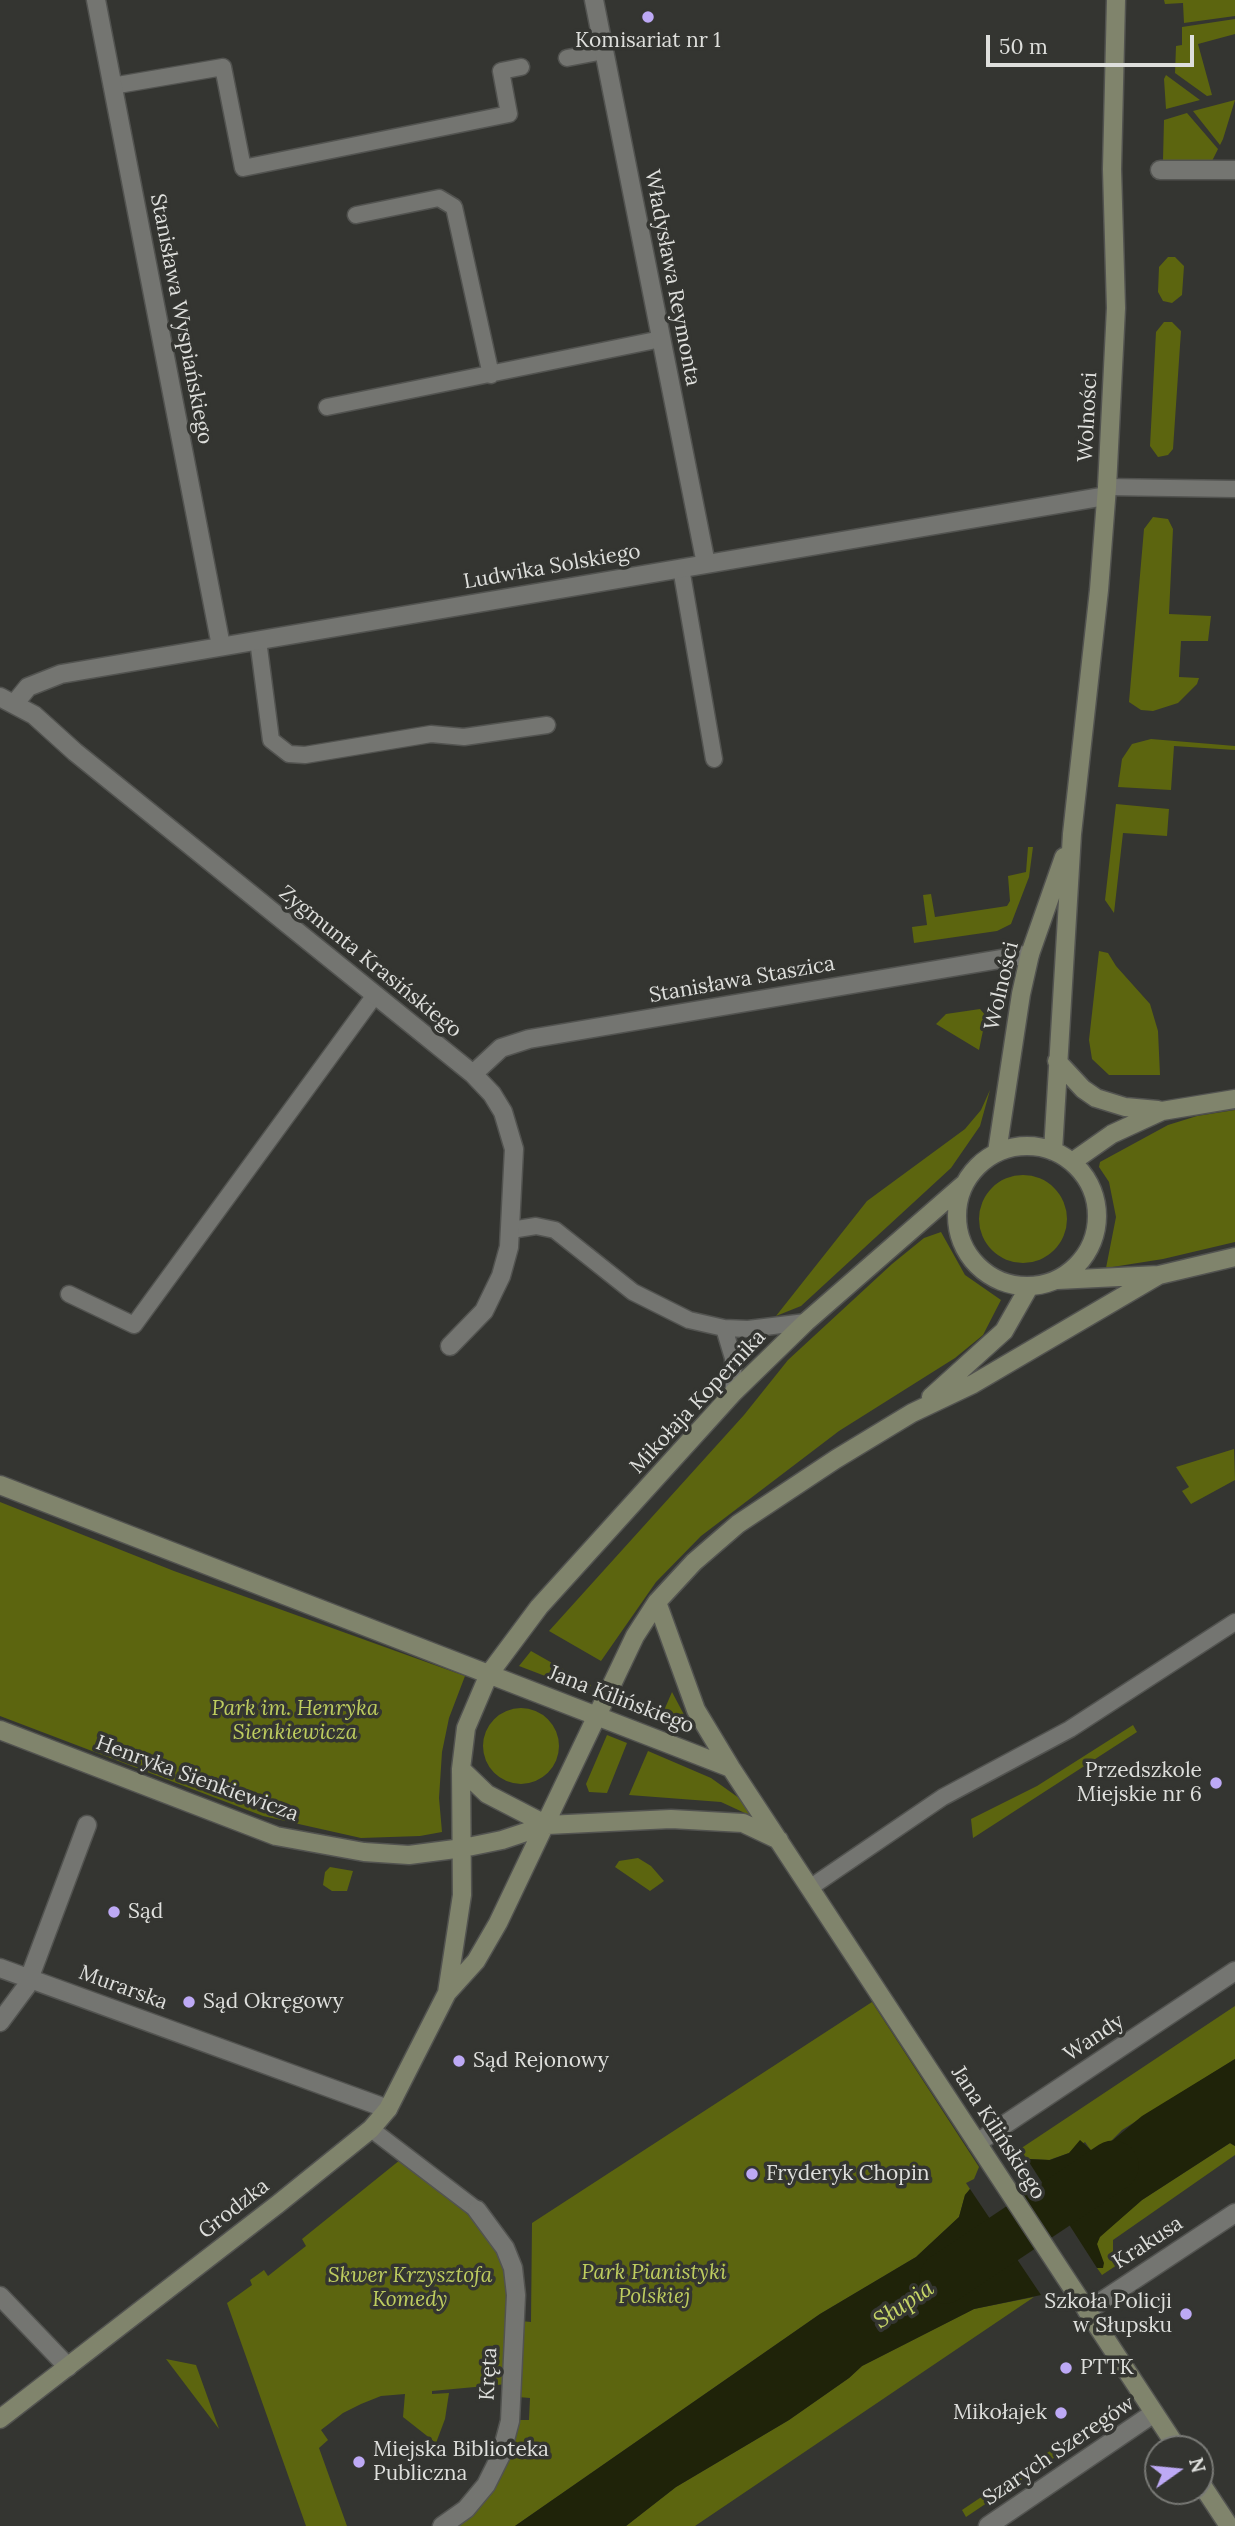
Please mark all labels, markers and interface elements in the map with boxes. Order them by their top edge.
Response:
marker: Komisariat nr 1 [640,9,656,25]
scale bar [990,21,1198,65]
place label: Komisariat nr 1 [575,28,721,54]
text: 50 m [999,33,1048,60]
street label: Władysława Reymonta [639,168,705,388]
street label: Stanisława Wyspiańskiego [144,192,218,446]
street label: Wolności [1073,371,1103,463]
street label: Ludwika Solskiego [461,539,643,595]
street label: Zygmunta Krasińskiego [274,881,466,1043]
street label: Wolności [980,939,1024,1033]
street label: Stanisława Staszica [647,951,837,1009]
street label: Mikołaja Kopernika [625,1325,771,1479]
street label: Jana Kilińskiego [545,1661,697,1739]
park label: Park im. Henryka Sienkiewicza [212,1696,378,1746]
street label: Henryka Sienkiewicza [92,1731,302,1827]
place label: Przedszkole Miejskie nr 6 [1077,1758,1202,1808]
marker: Przedszkole Miejskie nr 6 [1208,1775,1224,1791]
place label: Sąd [128,1899,163,1925]
marker: Sąd [106,1904,122,1920]
street label: Murarska [75,1960,171,2016]
place label: Sąd Okręgowy [203,1989,344,2015]
marker: Sąd Okręgowy [181,1994,197,2010]
street label: Wandy [1059,2009,1129,2067]
place label: Sąd Rejonowy [473,2048,609,2074]
marker: Sąd Rejonowy [451,2053,467,2069]
street label: Jana Kilińskiego [945,2062,1051,2204]
place label: Fryderyk Chopin [766,2161,930,2187]
marker: Fryderyk Chopin [744,2166,760,2182]
street label: Grodzka [194,2174,274,2244]
street label: Krakusa [1108,2211,1188,2275]
park label: Park Pianistyki Polskiej [581,2260,727,2310]
park label: Skwer Krzysztofa Komedy [328,2263,492,2313]
water label: Słupia [869,2275,939,2335]
place label: Szkoła Policji w Słupsku [1044,2289,1172,2339]
marker: Szkoła Policji w Słupsku [1178,2306,1194,2322]
street label: Kręta [475,2347,503,2401]
place label: PTTK [1080,2355,1134,2381]
marker: PTTK [1058,2360,1074,2376]
street label: Szarych Szeregów [978,2391,1140,2511]
place label: Mikołajek [953,2400,1047,2426]
marker: Mikołajek [1053,2405,1069,2421]
north arrow [1144,2435,1214,2505]
place label: Miejska Biblioteka Publiczna [373,2437,549,2487]
marker: Miejska Biblioteka Publiczna [351,2454,367,2470]
text: N [1184,2455,1211,2475]

